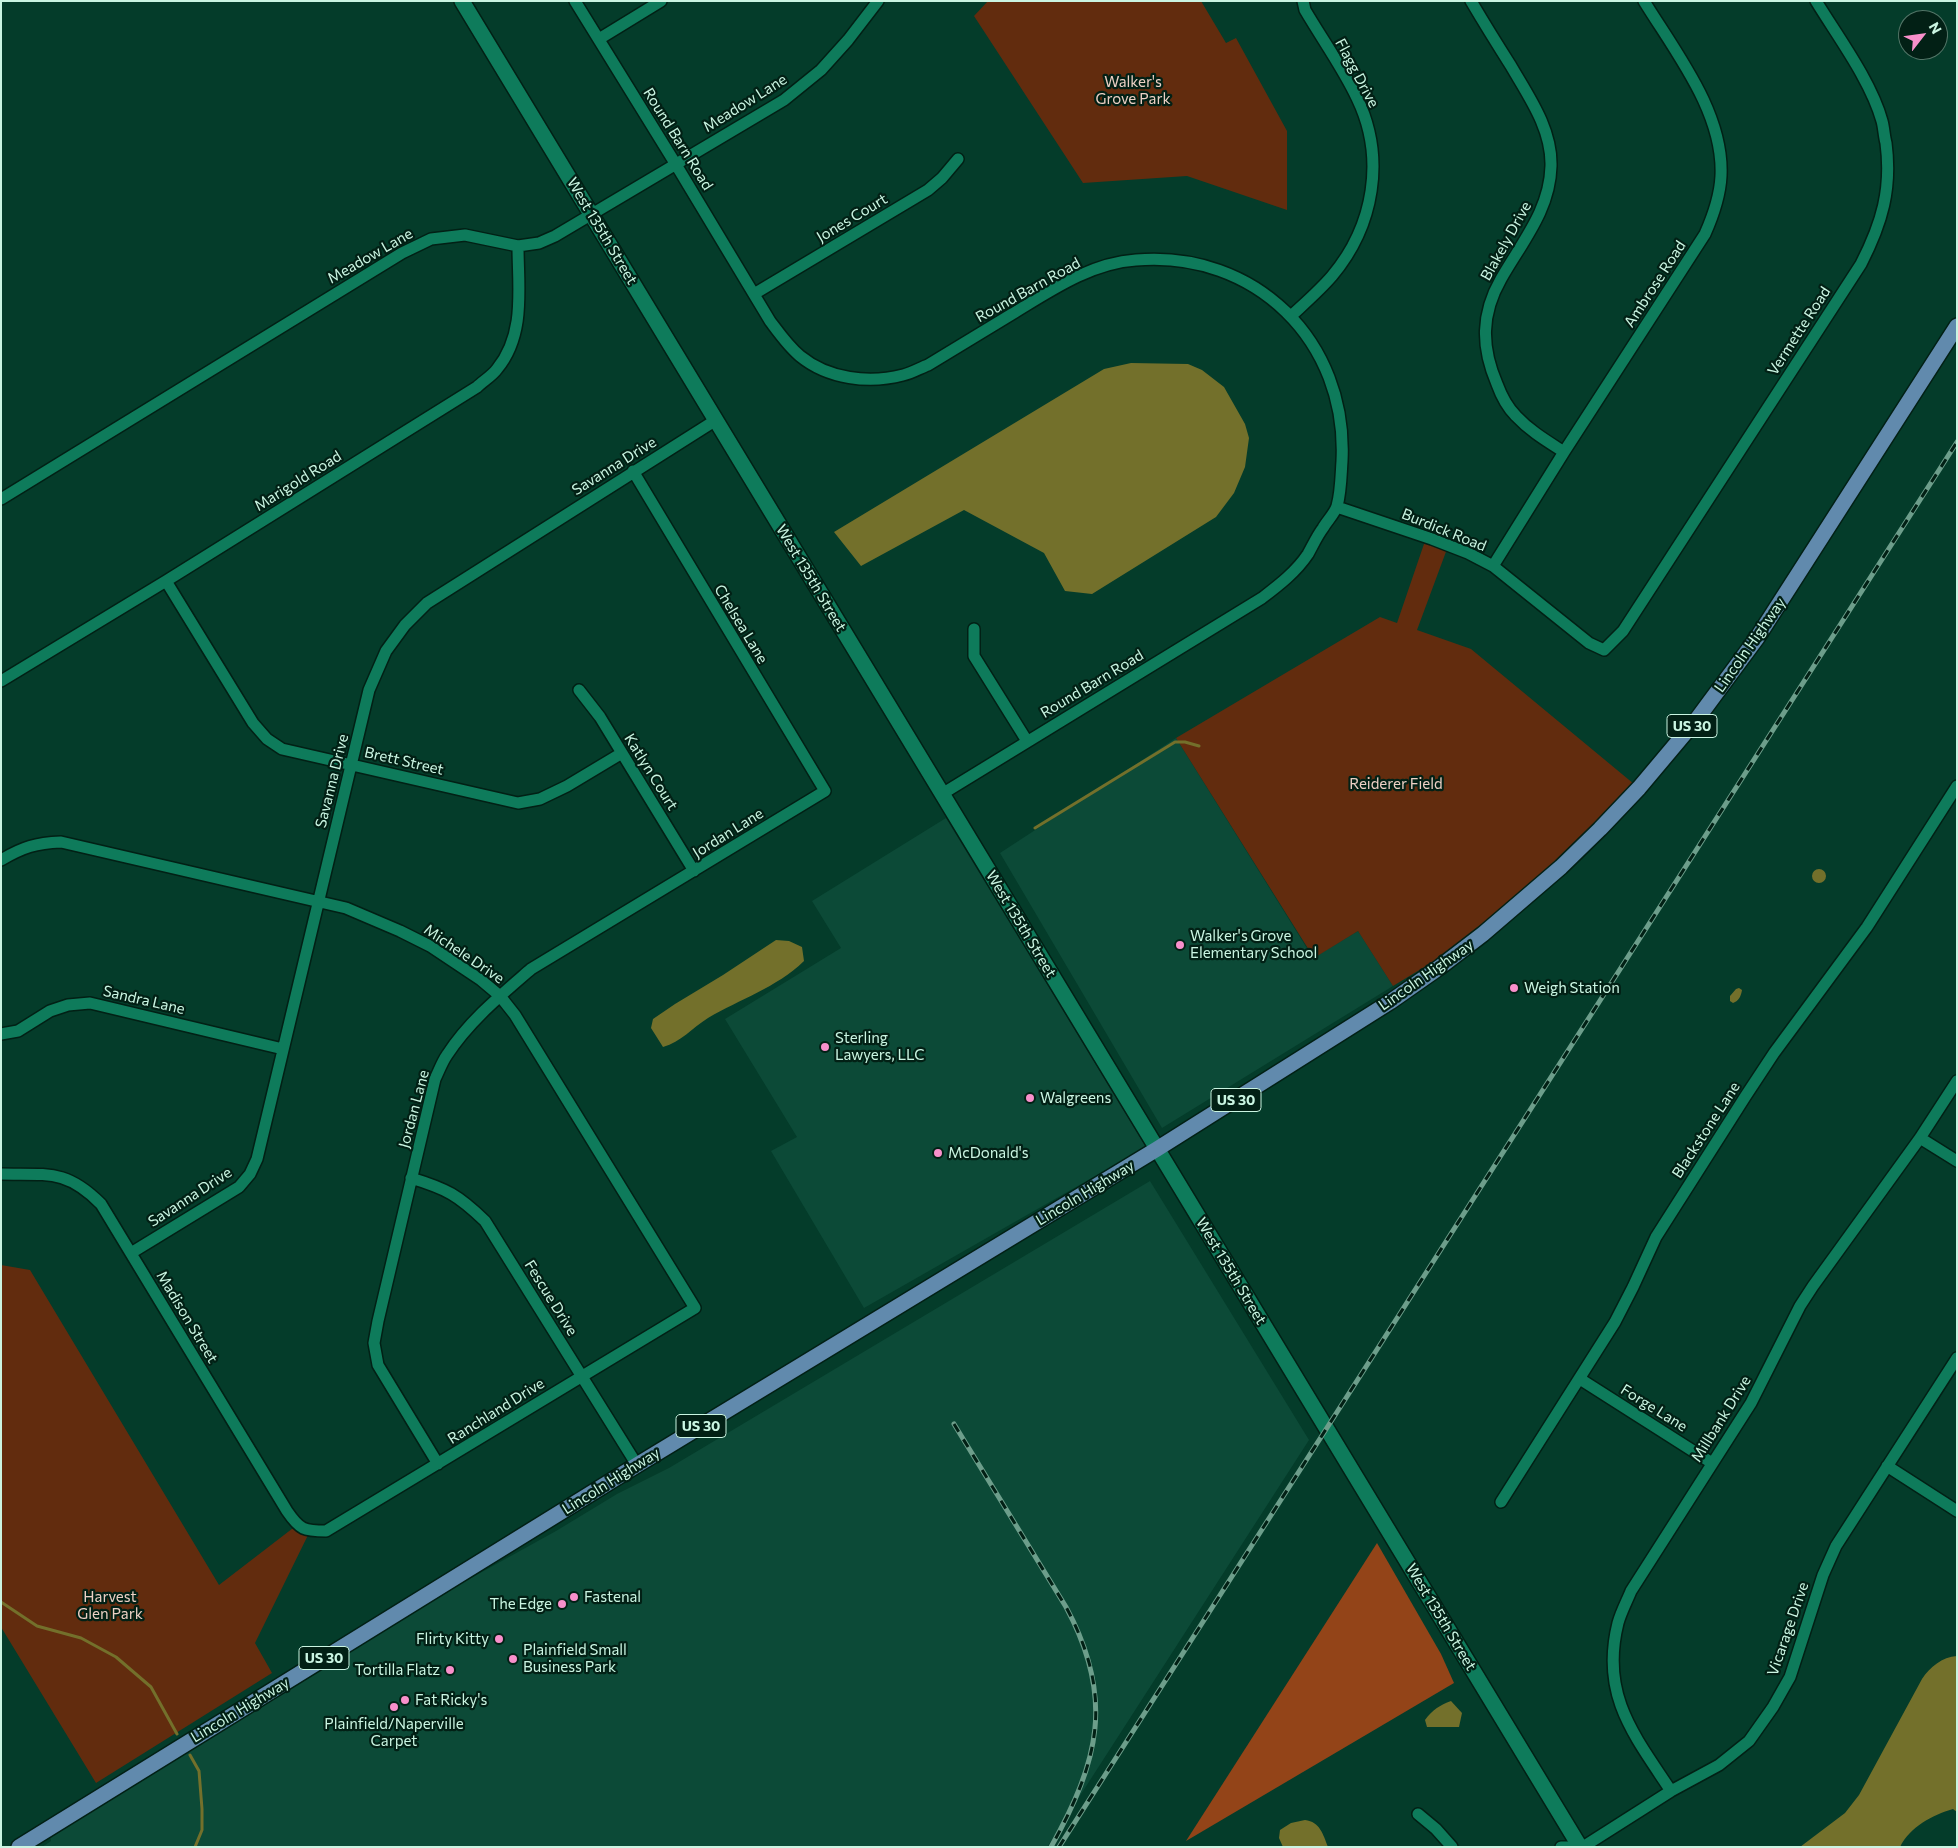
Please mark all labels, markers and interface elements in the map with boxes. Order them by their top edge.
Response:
north arrow [1898,10,1948,60]
text: N [1926,19,1946,37]
street label: Flagg Drive [1331,35,1383,111]
street label: Meadow Lane [700,70,790,136]
park label: Walker's Grove Park [1095,73,1171,108]
street label: Round Barn Road [639,85,717,193]
street label: West 135th Street [563,174,641,288]
street label: Jones Court [813,190,891,246]
street label: Blakely Drive [1477,198,1535,284]
street label: Meadow Lane [324,224,416,288]
street label: Ambrose Road [1620,237,1690,331]
street label: Round Barn Road [972,254,1084,326]
street label: Vermette Road [1764,283,1834,379]
street label: Savanna Drive [569,433,659,499]
street label: Marigold Road [251,447,345,515]
street label: Burdick Road [1399,505,1489,555]
street label: West 135th Street [772,521,850,635]
street label: Chelsea Lane [710,581,772,667]
street label: Lincoln Highway [1711,594,1789,696]
street label: Round Barn Road [1037,646,1147,722]
road number: US 30 [1667,714,1717,738]
street label: Katlyn Court [620,730,682,814]
street label: Savanna Drive [312,732,352,830]
street label: Brett Street [363,743,445,779]
park label: Reiderer Field [1349,775,1443,793]
street label: Jordan Lane [689,804,767,862]
street label: West 135th Street [982,867,1060,981]
street label: Michele Drive [420,921,508,987]
place label: Walker's Grove Elementary School [1190,927,1317,962]
street label: Lincoln Highway [1375,936,1477,1014]
marker: Walker's Grove Elementary School [1174,939,1186,951]
place label: Weigh Station [1524,979,1620,997]
street label: Sandra Lane [101,982,187,1018]
marker: Weigh Station [1508,982,1520,994]
place label: Sterling Lawyers, LLC [835,1029,925,1064]
marker: Sterling Lawyers, LLC [819,1041,831,1053]
street label: Jordan Lane [395,1068,433,1150]
street label: Blackstone Lane [1668,1079,1744,1181]
road number: US 30 [1211,1088,1261,1112]
place label: Walgreens [1040,1089,1111,1107]
marker: Walgreens [1024,1092,1036,1104]
place label: McDonald's [948,1144,1029,1162]
marker: McDonald's [932,1147,944,1159]
street label: Lincoln Highway [1033,1157,1137,1229]
street label: Savanna Drive [145,1163,235,1231]
street label: West 135th Street [1192,1214,1270,1328]
street label: Fescue Drive [521,1257,581,1339]
street label: Madison Street [152,1268,222,1366]
street label: Millbank Drive [1687,1373,1755,1465]
street label: Ranchland Drive [444,1374,548,1448]
street label: Forge Lane [1617,1381,1691,1435]
road number: US 30 [676,1414,726,1438]
street label: Lincoln Highway [559,1444,663,1518]
street label: West 135th Street [1402,1560,1480,1674]
street label: Vicarage Drive [1764,1580,1812,1678]
park label: Harvest Glen Park [77,1588,143,1623]
place label: Fastenal [584,1588,641,1606]
marker: Fastenal [568,1591,580,1603]
place label: The Edge [490,1595,552,1613]
marker: The Edge [556,1598,568,1610]
place label: Flirty Kitty [416,1630,489,1648]
marker: Flirty Kitty [493,1633,505,1645]
place label: Plainfield Small Business Park [523,1641,627,1676]
road number: US 30 [299,1646,349,1670]
marker: Plainfield Small Business Park [507,1653,519,1665]
place label: Tortilla Flatz [354,1661,440,1679]
marker: Tortilla Flatz [444,1664,456,1676]
street label: Lincoln Highway [188,1674,292,1746]
place label: Fat Ricky's [415,1691,487,1709]
marker: Fat Ricky's [399,1694,411,1706]
marker: Plainfield/Naperville Carpet [388,1701,400,1713]
place label: Plainfield/Naperville Carpet [324,1715,464,1750]

